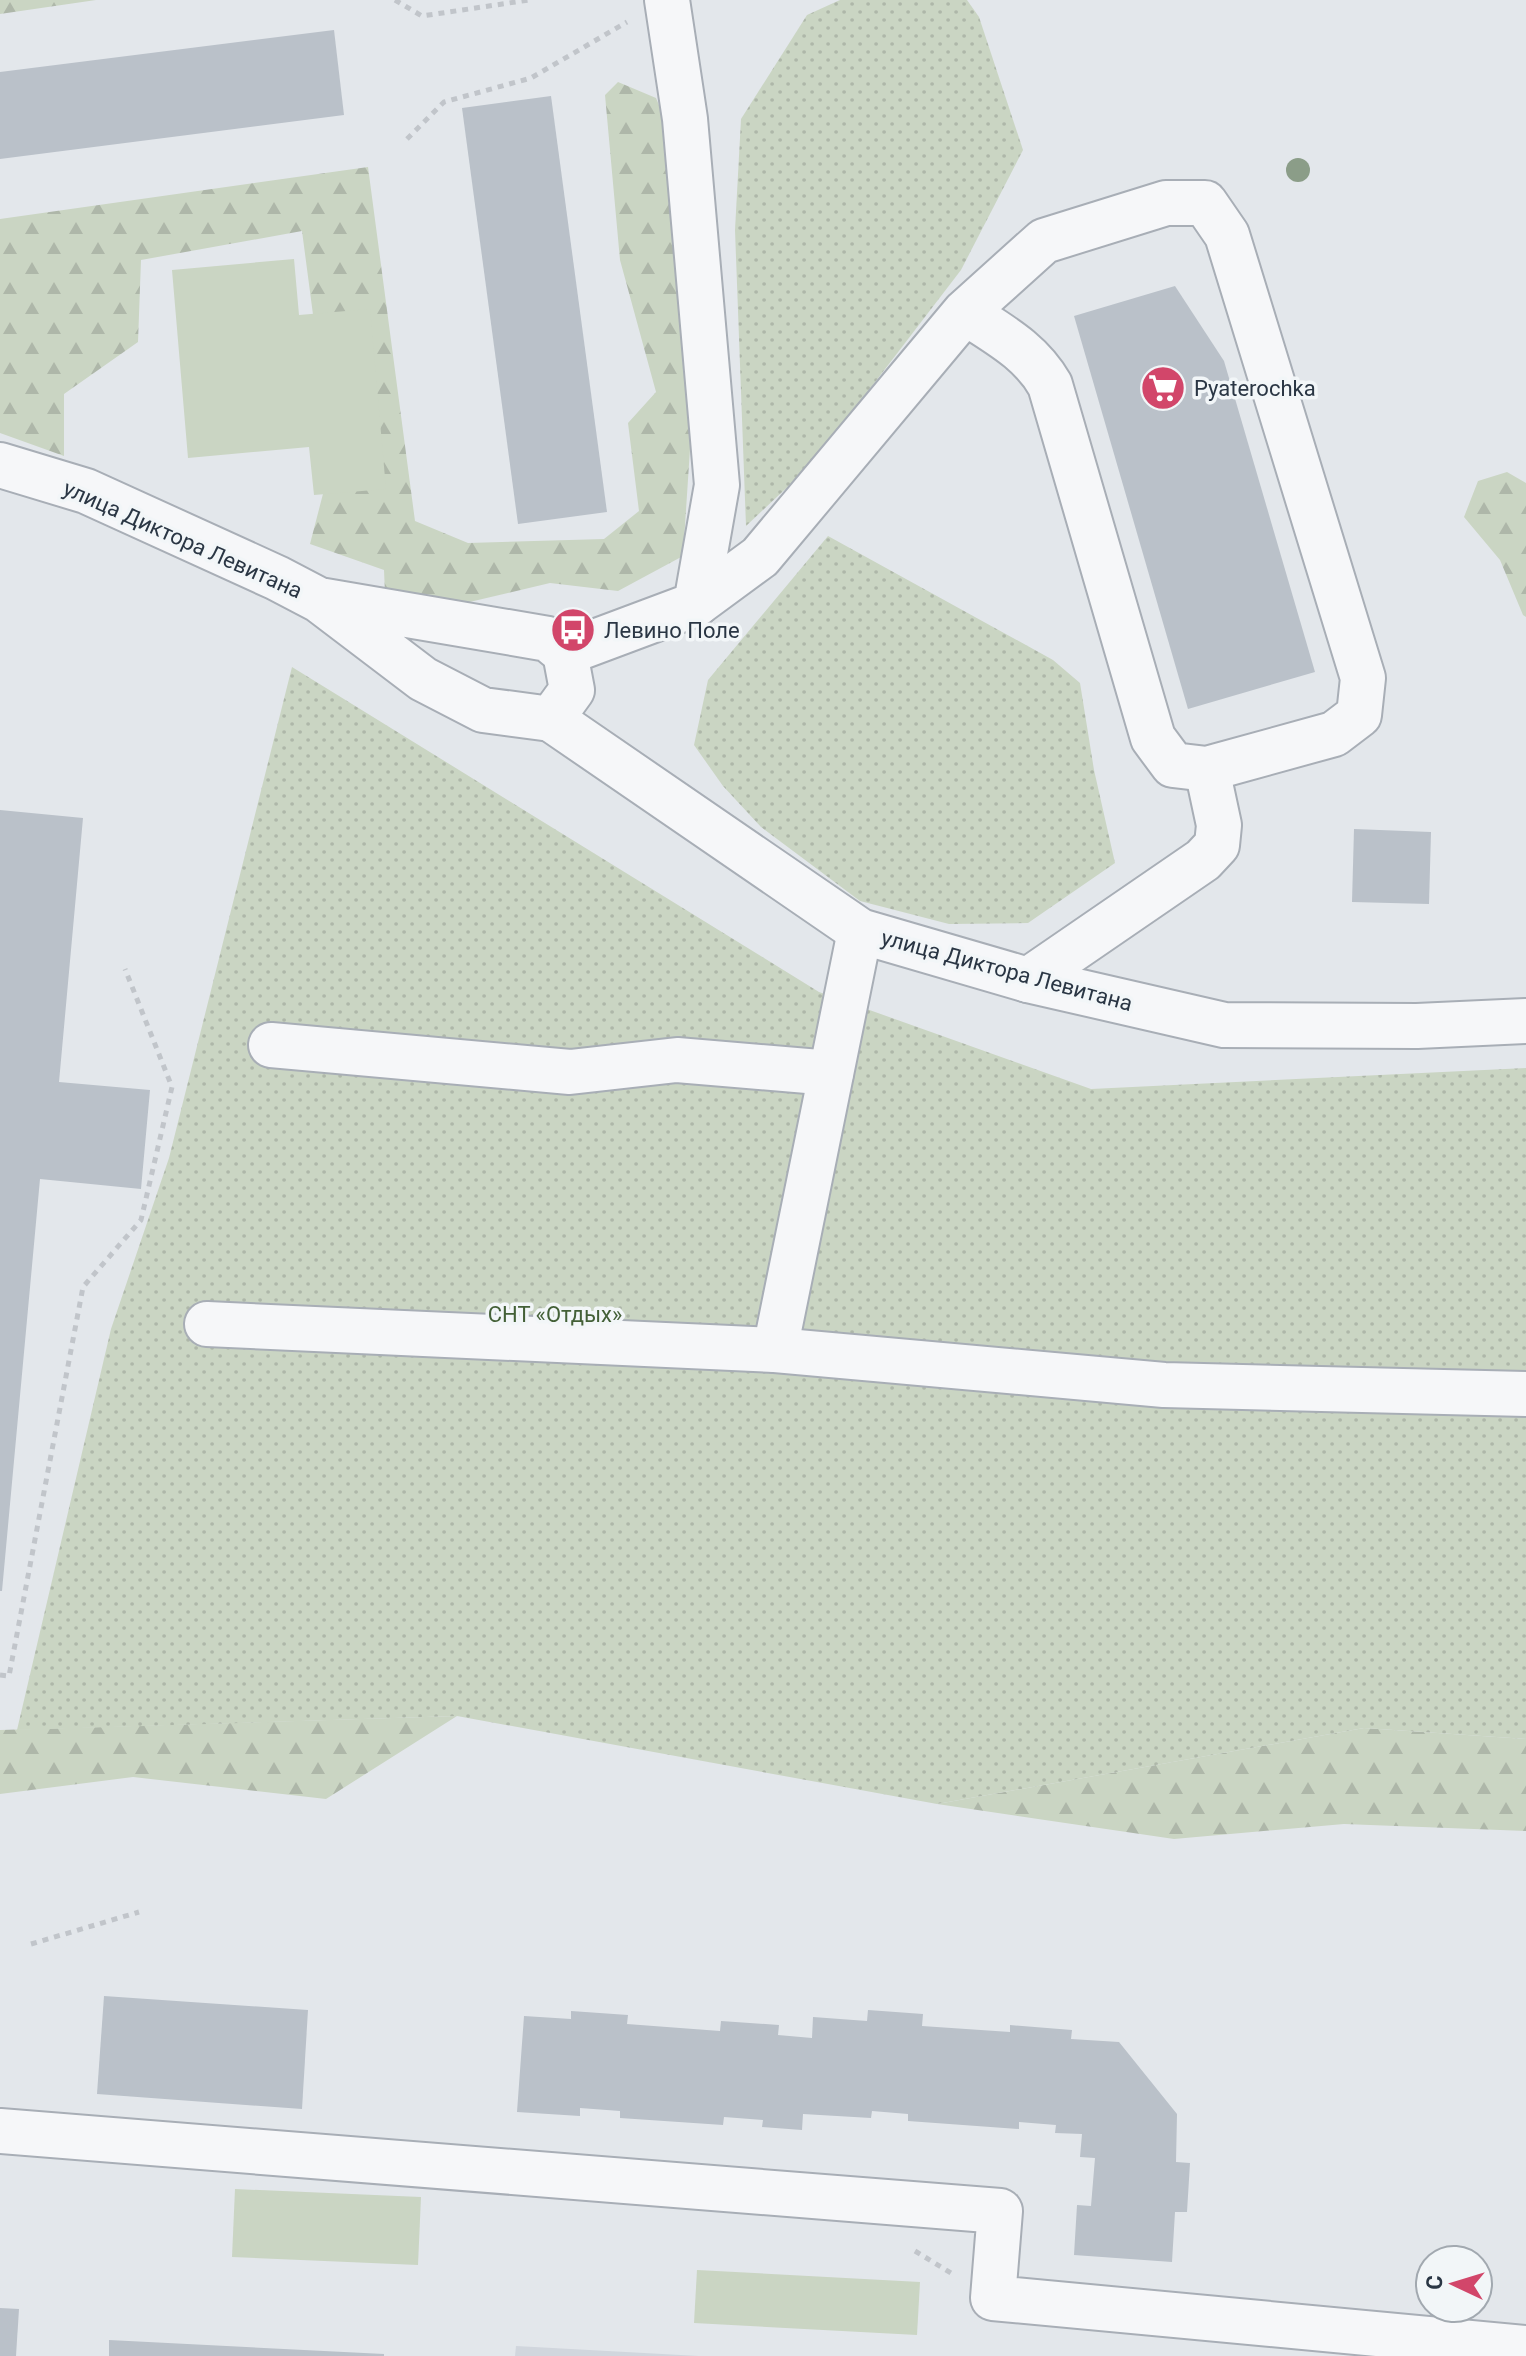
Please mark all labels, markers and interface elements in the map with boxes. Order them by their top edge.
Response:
supermarket icon: Pyaterochka [1139,364,1187,412]
place label: Pyaterochka [1194,376,1316,401]
street label: улица Диктора Левитана [59,475,306,604]
bus stop icon: Левино Поле [549,606,597,654]
place label: Левино Поле [604,618,740,643]
street label: улица Диктора Левитана [879,925,1135,1016]
park label: СНТ «Отдых» [488,1302,622,1327]
north arrow [1414,2244,1494,2324]
text: С [1422,2275,1448,2291]

